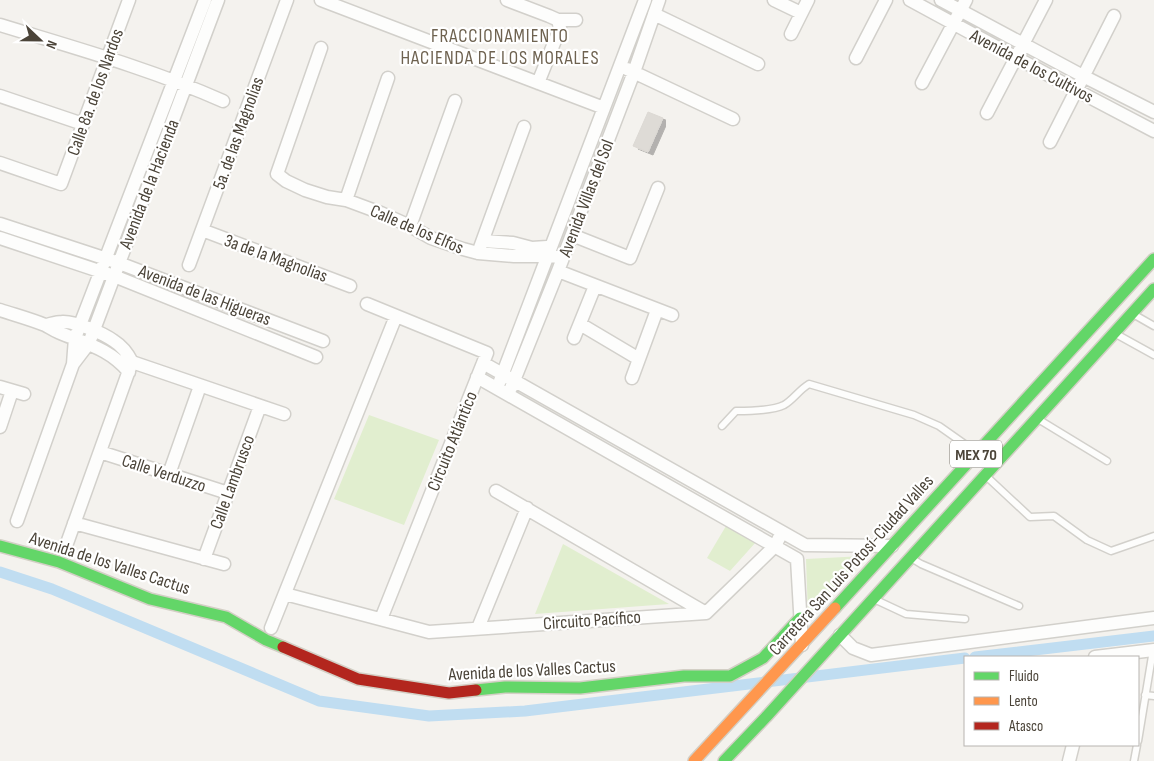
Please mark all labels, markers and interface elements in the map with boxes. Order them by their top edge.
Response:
north arrow [15,15,65,65]
district label: FRACCIONAMIENTO HACIENDA DE LOS MORALES [400,25,600,70]
street label: Avenida de los Cultivos [966,25,1097,108]
street label: Calle 8a. de los Nardos [63,26,128,158]
text: N [42,38,61,51]
street label: 5a. de las Magnolias [208,74,269,192]
street label: Avenida de la Hacienda [115,117,184,253]
street label: Avenida Villas del Sol [554,137,618,261]
street label: Calle de los Elfos [367,200,467,259]
street label: 3a de la Magnolias [221,230,330,287]
street label: Avenida de las Higueras [135,260,274,330]
street label: Circuito Atlántico [423,388,482,494]
street label: Calle Lambrusco [206,432,259,532]
road number: MEX 70 [950,440,1002,468]
street label: Calle Verduzzo [119,450,208,497]
street label: Carretera San Luis Potosí-Ciudad Valles [765,471,938,660]
street label: Avenida de los Valles Cactus [26,527,193,599]
street label: Circuito Pacífico [542,607,642,634]
street label: Avenida de los Valles Cactus [447,656,616,685]
legend [964,656,1139,746]
text: Fluido [1009,667,1039,686]
text: Lento [1009,692,1038,711]
text: Atasco [1008,717,1043,736]

